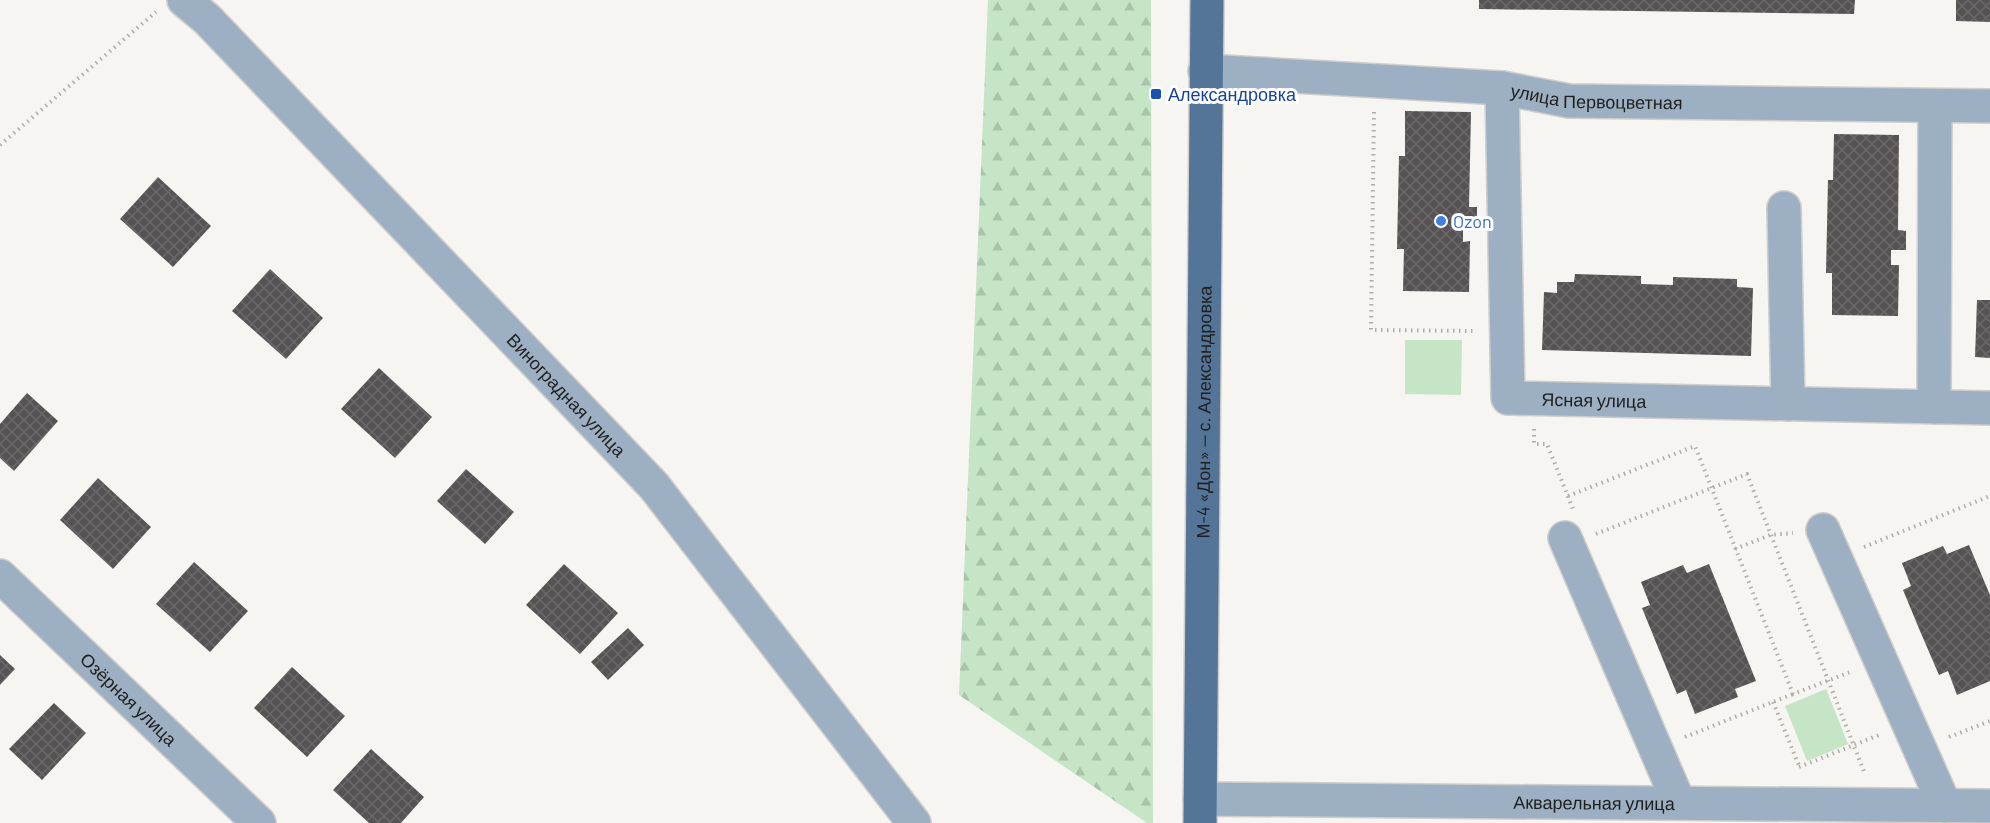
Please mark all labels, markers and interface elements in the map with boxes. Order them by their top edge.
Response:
street label: улица Первоцветная [1509,79,1683,113]
place label: Александровка [1168,83,1297,105]
marker: Александровка [1149,87,1163,101]
place label: Ozon [1453,210,1492,232]
marker: Ozon [1434,214,1448,228]
street label: М-4 «Дон» — с. Александровка [1191,285,1216,538]
street label: Виноградная улица [503,329,631,462]
street label: Ясная улица [1541,388,1648,412]
street label: Озёрная улица [76,648,182,751]
street label: Акварельная улица [1513,791,1676,814]

